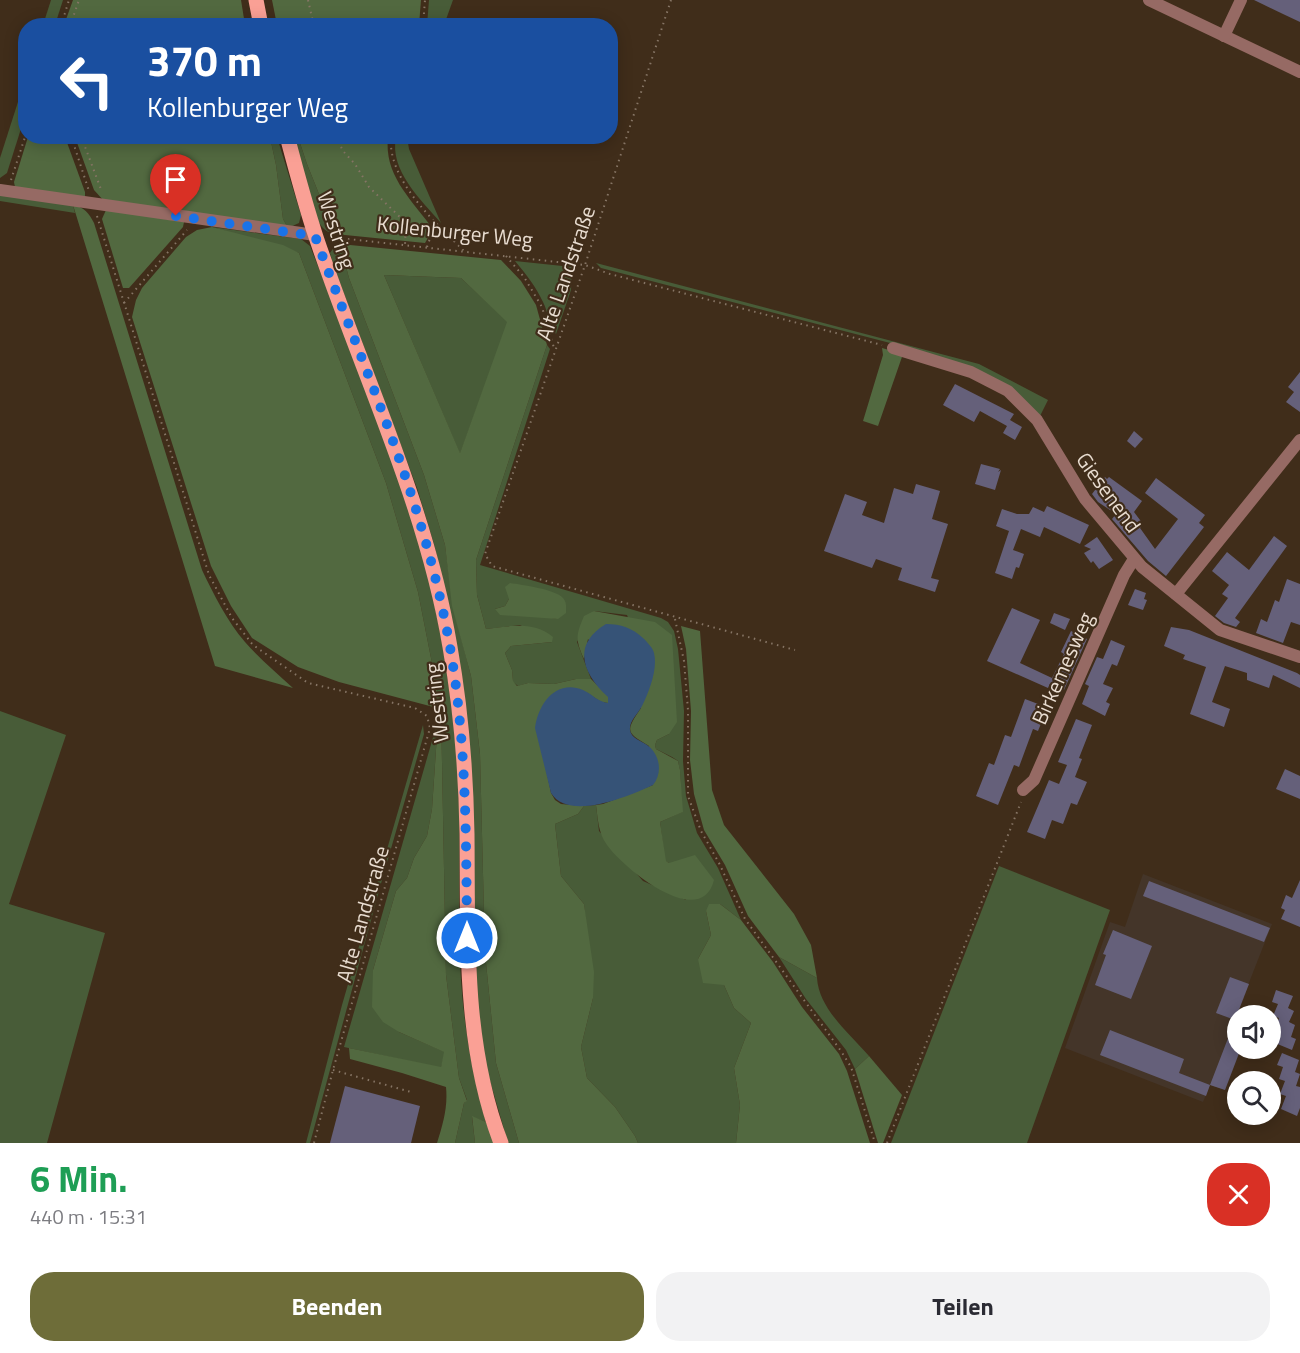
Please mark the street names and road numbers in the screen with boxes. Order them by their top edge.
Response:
street label: Westring [309,187,365,273]
street label: Alte Landstraße [527,201,603,345]
street label: Kollenburger Weg [376,207,535,255]
street label: Giesenend [1069,445,1149,539]
street label: Birkemesweg [1023,606,1101,729]
street label: Westring [415,661,457,745]
street label: Alte Landstraße [327,842,397,986]

